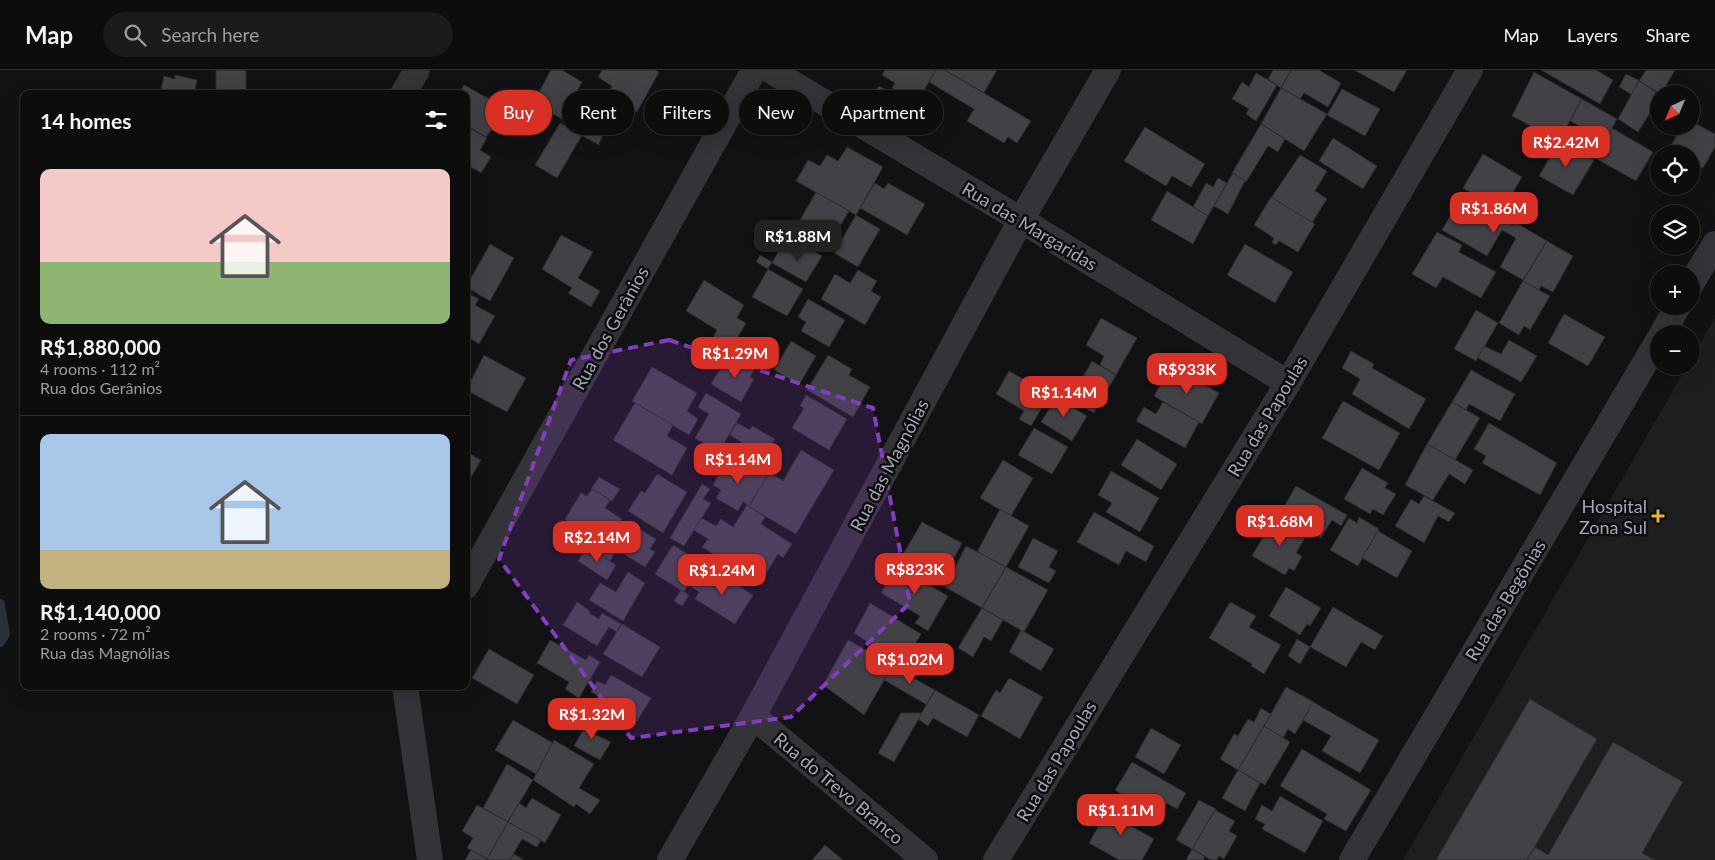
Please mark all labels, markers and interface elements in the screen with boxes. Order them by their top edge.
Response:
search box [103,12,453,57]
text: Map [25,20,73,49]
icon: search [121,21,149,49]
text: Search here [161,23,259,46]
text: Map [1503,24,1539,46]
text: Layers [1567,24,1618,46]
text: Share [1646,24,1690,46]
north arrow [1650,85,1700,135]
map controls [1650,85,1700,375]
chip: Buy [485,90,552,135]
chip: Rent [562,90,634,135]
chip: Filters [644,90,729,135]
chip: New [739,90,812,135]
chip: Apartment [822,90,943,135]
icon: filters [422,106,450,134]
text: 14 homes [40,108,131,133]
pin: R$2.42M [1520,126,1612,168]
text: R$2.42M [1533,132,1599,151]
button: locate [1650,145,1700,195]
street label: Rua das Margaridas [958,177,1102,275]
pin: R$1.86M [1448,191,1540,234]
text: R$1.86M [1461,198,1527,217]
icon: home [200,201,290,291]
button: layers [1650,205,1700,255]
pin: R$1.88M [752,220,844,262]
text: R$1.88M [765,226,831,245]
street label: Rua dos Gerânios [567,262,653,393]
button: + [1650,265,1700,315]
button: − [1650,325,1700,375]
text: R$1,880,000 [40,334,161,359]
pin: R$1.29M [689,336,781,379]
text: R$1.29M [702,343,768,362]
pin: R$933K [1146,352,1228,395]
street label: Rua das Papoulas [1222,352,1312,480]
text: 4 rooms · 112 m² [40,359,160,378]
text: R$933K [1158,359,1216,378]
pin: R$1.14M [1018,376,1110,418]
text: Rua dos Gerânios [40,378,162,397]
text: R$1.14M [1031,382,1097,401]
street label: Rua das Magnólias [845,395,933,535]
pin: R$1.14M [692,442,784,485]
text: R$1.14M [705,449,771,468]
icon: home [200,467,290,557]
place label: Hospital Zona Sul [1579,495,1647,538]
pin: R$1.68M [1234,504,1326,547]
marker: Hospital Zona Sul [1651,509,1665,523]
text: R$1.68M [1247,511,1313,530]
pin: R$2.14M [551,520,643,563]
text: R$2.14M [564,527,630,546]
street label: Rua das Begônias [1460,535,1550,665]
pin: R$823K [874,552,956,595]
pin: R$1.24M [676,554,768,596]
text: R$823K [886,559,944,578]
text: R$1.24M [689,560,755,579]
text: R$1,140,000 [40,599,161,624]
text: 2 rooms · 72 m² [40,624,151,643]
pin: R$1.02M [864,642,956,685]
text: Rua das Magnólias [40,643,170,662]
text: R$1.02M [877,649,943,668]
street label: Rua das Papoulas [1011,697,1101,825]
pin: R$1.32M [546,698,638,740]
text: R$1.32M [559,704,625,723]
street label: Rua do Trevo Branco [770,727,908,849]
pin: R$1.11M [1075,794,1167,836]
text: R$1.11M [1088,800,1154,819]

